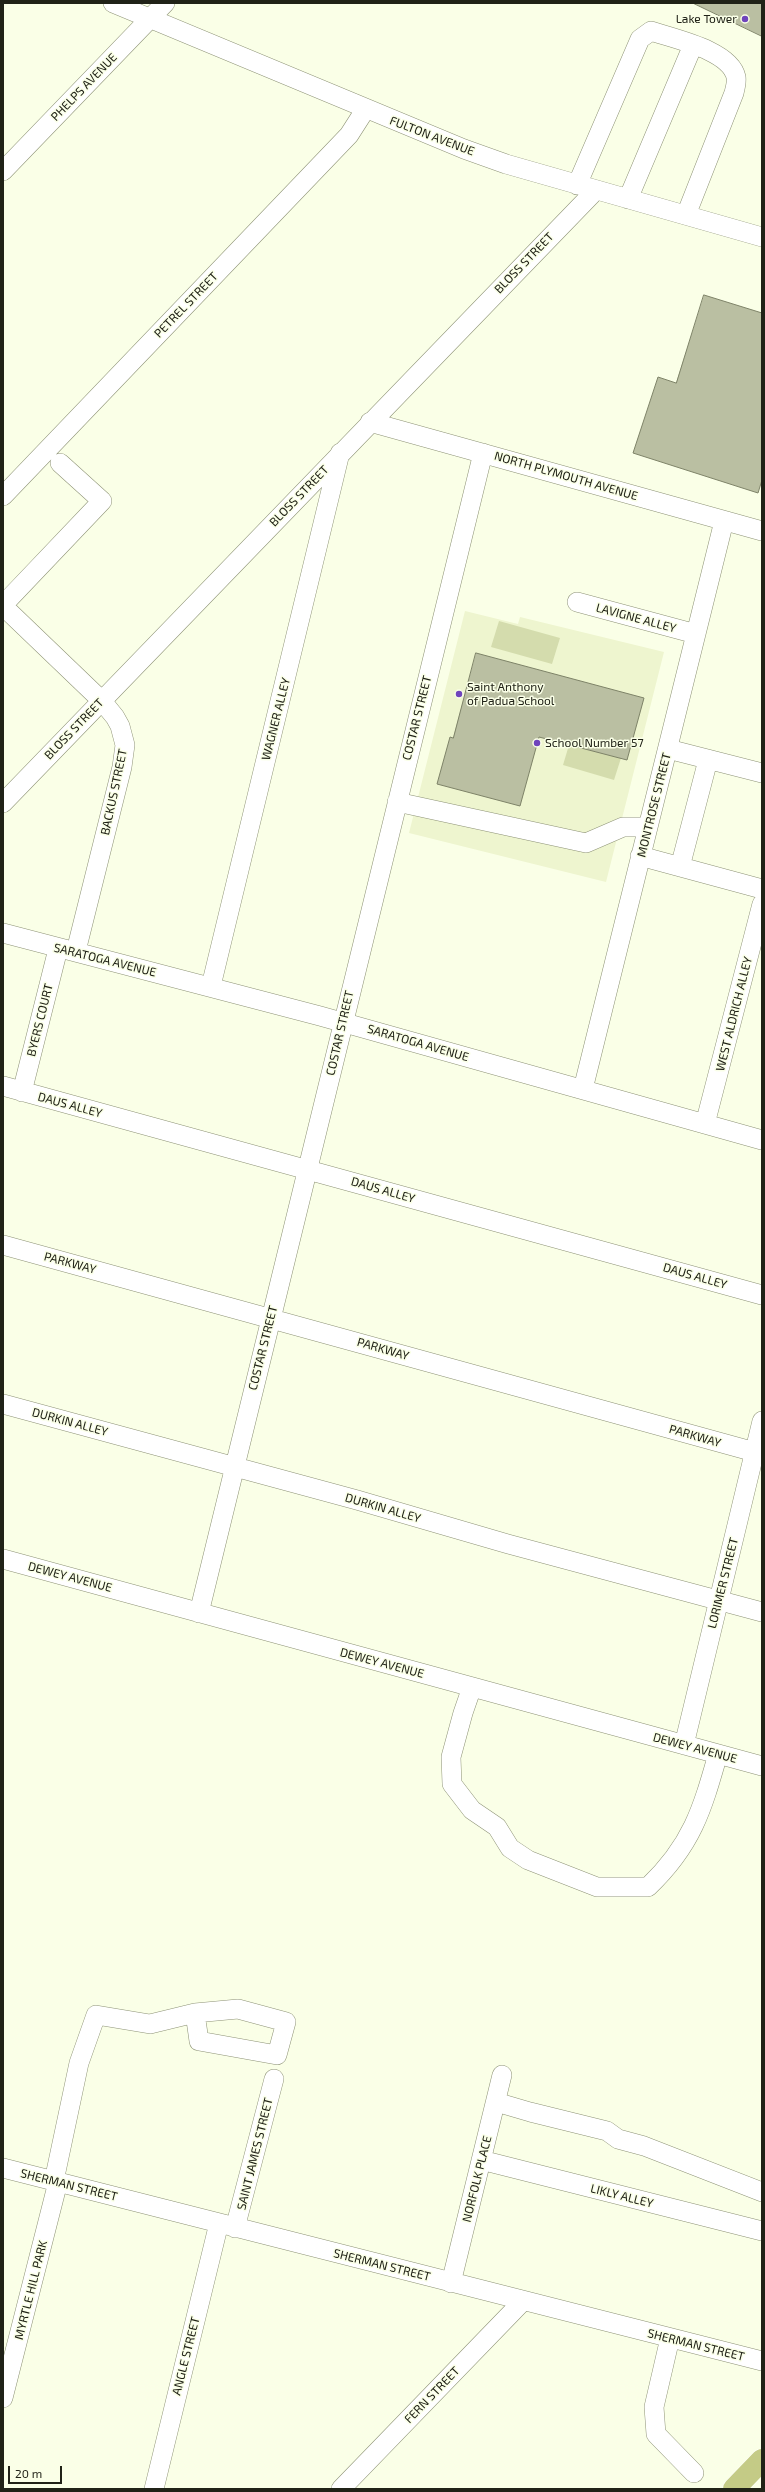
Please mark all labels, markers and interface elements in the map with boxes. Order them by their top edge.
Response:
place label: Lake Tower [676,12,737,26]
marker: Lake Tower [740,14,750,24]
street label: PHELPS AVENUE [48,50,120,124]
street label: FULTON AVENUE [388,113,476,159]
street label: BLOSS STREET [491,230,557,296]
street label: PETREL STREET [151,269,221,341]
street label: NORTH PLYMOUTH AVENUE [492,449,640,503]
street label: BLOSS STREET [266,463,332,529]
street label: LAVIGNE ALLEY [594,600,678,636]
street label: COSTAR STREET [400,674,434,762]
street label: WAGNER ALLEY [259,676,293,762]
place label: Saint Anthony of Padua School [467,680,554,708]
marker: Saint Anthony of Padua School [454,689,464,699]
street label: BLOSS STREET [41,696,107,762]
place label: School Number 57 [545,736,644,750]
marker: School Number 57 [532,738,542,748]
street label: BACKUS STREET [98,748,130,836]
street label: MONTROSE STREET [634,751,674,859]
street label: SARATOGA AVENUE [52,940,158,980]
street label: WEST ALDRICH ALLEY [713,955,755,1073]
street label: BYERS COURT [24,982,56,1058]
street label: COSTAR STREET [323,989,357,1077]
street label: SARATOGA AVENUE [365,1022,471,1064]
street label: DAUS ALLEY [36,1089,104,1121]
street label: DAUS ALLEY [349,1174,417,1206]
street label: PARKWAY [42,1249,98,1277]
street label: DAUS ALLEY [661,1260,729,1292]
street label: COSTAR STREET [246,1304,280,1392]
street label: PARKWAY [355,1335,411,1363]
street label: DURKIN ALLEY [30,1405,110,1439]
street label: PARKWAY [667,1422,723,1450]
street label: DURKIN ALLEY [343,1490,423,1526]
street label: LORIMER STREET [705,1536,741,1630]
street label: DEWEY AVENUE [26,1559,114,1595]
street label: DEWEY AVENUE [338,1645,426,1681]
street label: DEWEY AVENUE [651,1730,739,1766]
street label: SAINT JAMES STREET [234,2096,276,2212]
street label: NORFOLK PLACE [459,2134,495,2224]
street label: SHERMAN STREET [19,2166,119,2204]
street label: LIKLY ALLEY [589,2181,655,2211]
street label: MYRTLE HILL PARK [12,2239,50,2341]
street label: SHERMAN STREET [332,2246,432,2284]
street label: ANGLE STREET [169,2315,203,2397]
street label: SHERMAN STREET [646,2326,746,2364]
street label: FERN STREET [401,2364,463,2426]
scale bar [10,2458,64,2484]
text: 20 m [15,2466,42,2480]

